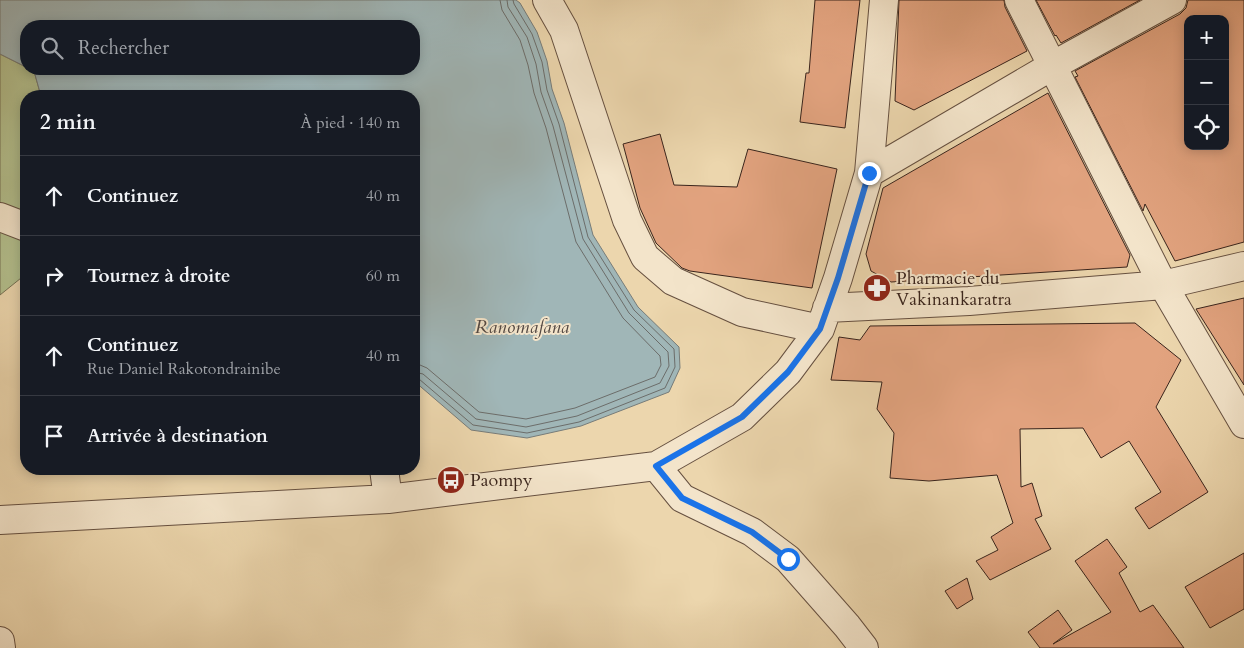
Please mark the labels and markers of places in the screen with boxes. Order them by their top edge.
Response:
place label: Pharmacie du Vakinankaratra [896,266,1012,312]
pharmacy icon: Pharmacie du Vakinankaratra [862,273,892,303]
bus stop icon: Paompy [436,465,466,495]
place label: Paompy [470,468,533,493]

